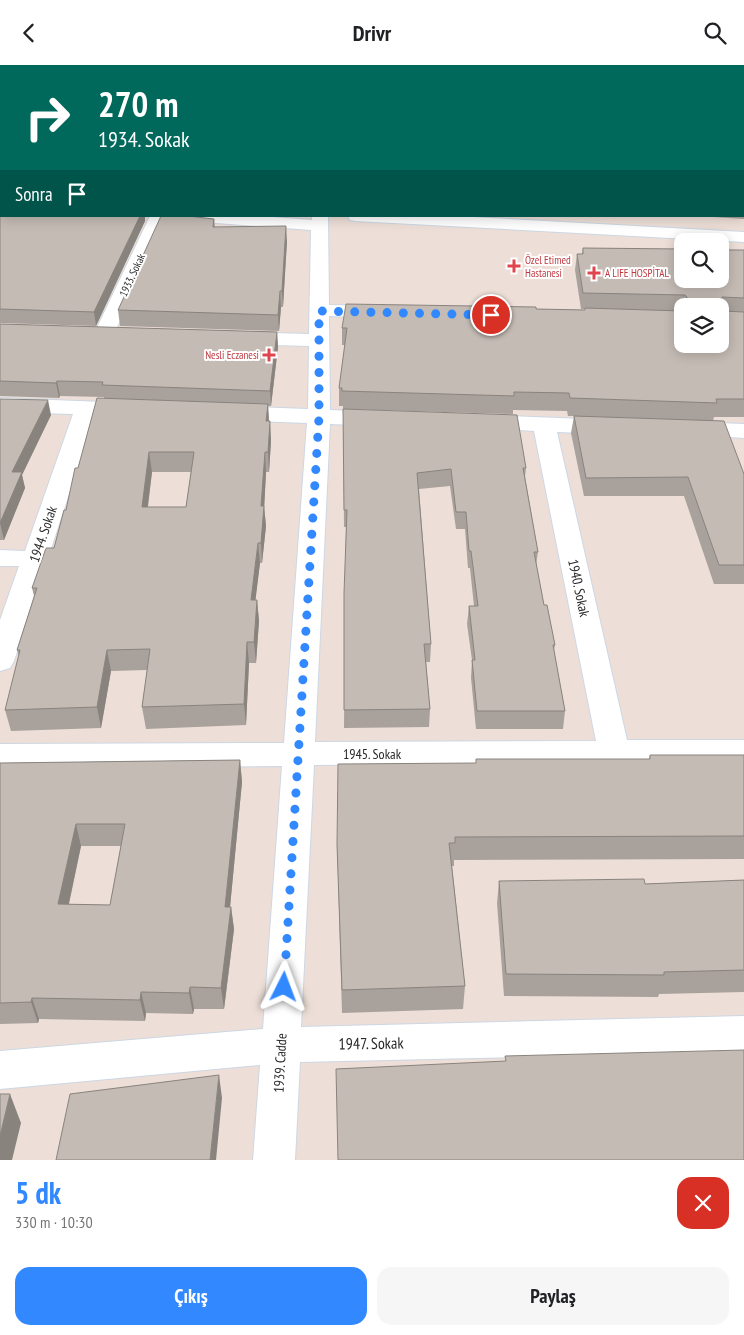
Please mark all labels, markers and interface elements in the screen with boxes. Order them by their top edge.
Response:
icon: back [15,19,43,47]
text: Drivr [353,19,391,47]
icon: search [701,19,729,47]
text: 270 m [98,81,179,127]
icon: right [15,85,80,150]
text: 1934. Sokak [98,125,190,153]
icon: arrive [63,180,91,208]
text: Sonra [15,182,53,206]
map controls [674,233,729,353]
button: search [674,233,729,288]
street label: 1933. Sokak [116,251,148,299]
place label: Özel Etimed Hastanesi [525,253,571,280]
marker: Özel Etimed Hastanesi [507,259,521,273]
marker: A LIFE HOSPİTAL [587,266,601,280]
place label: A LIFE HOSPİTAL [605,266,670,280]
pin [470,294,512,336]
button: layers [674,298,729,353]
icon: arrive [477,301,505,329]
place label: Nesli Eczanesi [205,348,259,362]
marker: Nesli Eczanesi [263,349,275,361]
street label: 1944. Sokak [25,503,61,564]
street label: 1940. Sokak [564,558,594,619]
street label: 1945. Sokak [343,745,402,763]
position arrow [257,960,309,1012]
street label: 1947. Sokak [338,1032,405,1054]
street label: 1939. Cadde [269,1033,291,1093]
text: 5 dk [15,1173,61,1212]
button: close [677,1177,729,1229]
text: 330 m · 10:30 [15,1212,93,1232]
button: Çıkış [15,1267,367,1325]
button: Paylaş [377,1267,729,1325]

